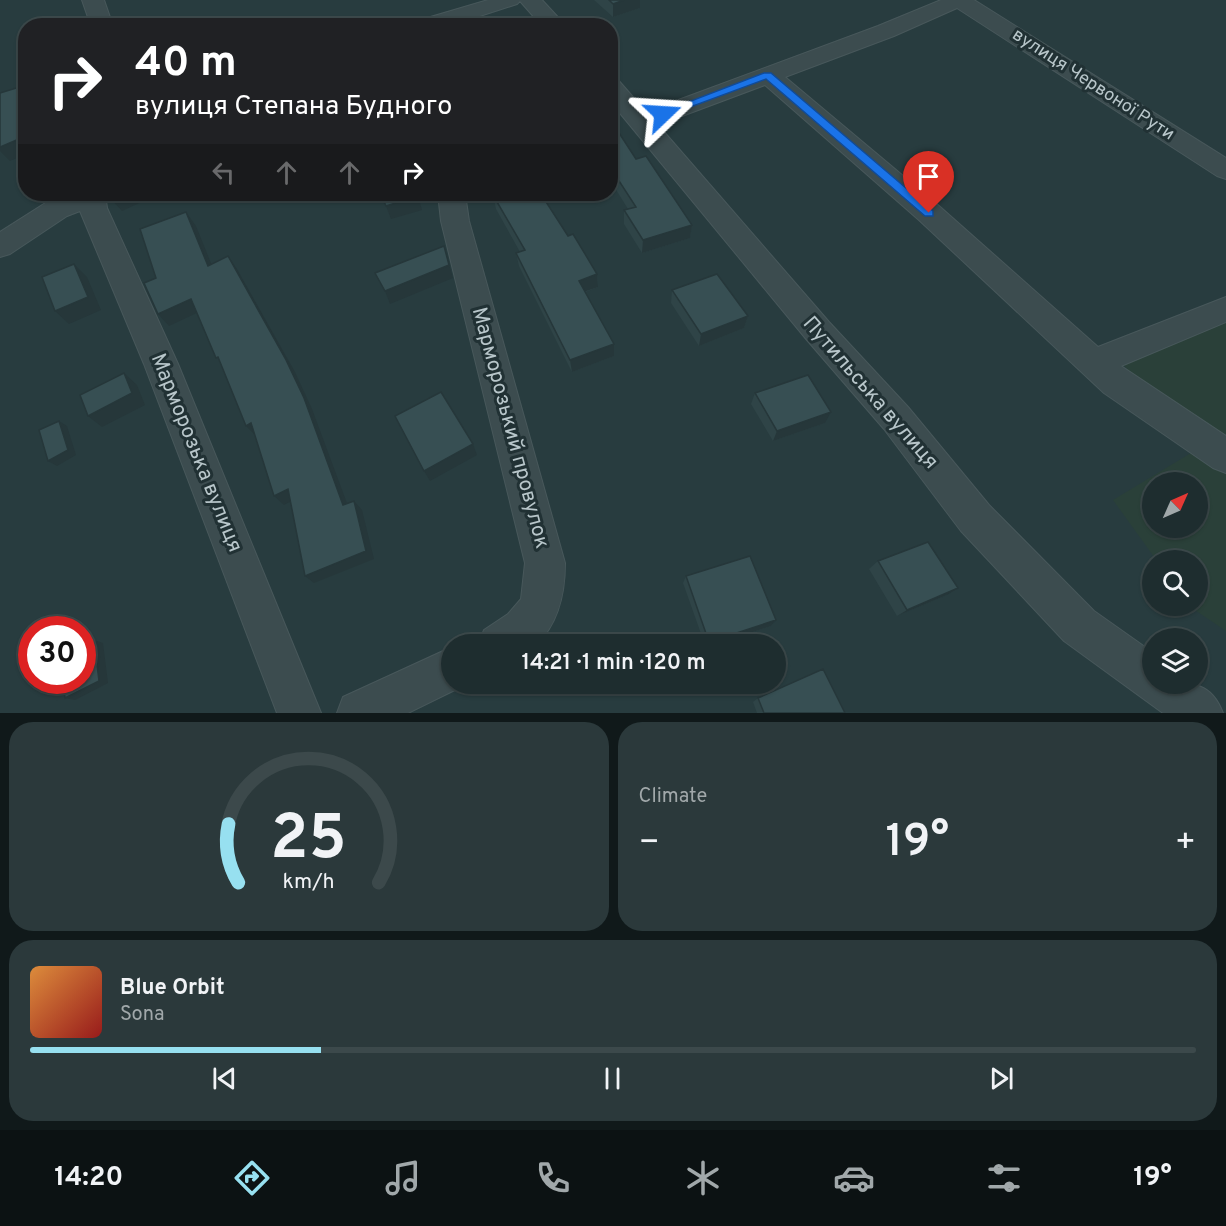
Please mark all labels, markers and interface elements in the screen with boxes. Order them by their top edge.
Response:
street label: вулиця Червоної Рути [1007,24,1179,146]
text: 40 m [135,38,237,91]
icon: right [36,42,114,120]
position arrow [631,82,695,146]
text: вулиця Степана Будного [135,90,452,124]
pin [903,151,954,213]
icon: left [207,156,240,189]
icon: ahead [270,156,303,189]
icon: ahead [333,156,366,189]
icon: right [396,156,429,189]
icon: arrive [912,160,945,193]
street label: Марморозький провулок [465,304,555,552]
street label: Путильська вулиця [796,311,944,475]
street label: Марморозька вулиця [144,350,248,556]
north arrow [1142,472,1208,538]
map controls [1142,472,1208,694]
button: search [1142,550,1208,616]
speed limit sign: 30 [18,616,96,694]
button: layers [1142,628,1208,694]
text: 14:21 · 1 min · 120 m [522,650,706,677]
text: Climate [639,784,707,810]
text: 25 [271,802,347,881]
text: 19° [885,815,949,872]
text: − [639,823,660,865]
text: + [1175,823,1196,865]
text: km/h [283,870,335,897]
text: Blue Orbit [120,975,225,1002]
text: Sona [120,1002,165,1028]
icon: previous [208,1062,241,1095]
icon: pause [596,1062,629,1095]
icon: next [985,1062,1018,1095]
icon: directions [231,1157,273,1199]
icon: music [382,1157,424,1199]
icon: phone [532,1157,574,1199]
icon: climate [682,1157,724,1199]
icon: car [833,1157,875,1199]
icon: filters [983,1157,1025,1199]
text: 14:20 [54,1161,123,1195]
text: 19° [1133,1161,1172,1195]

